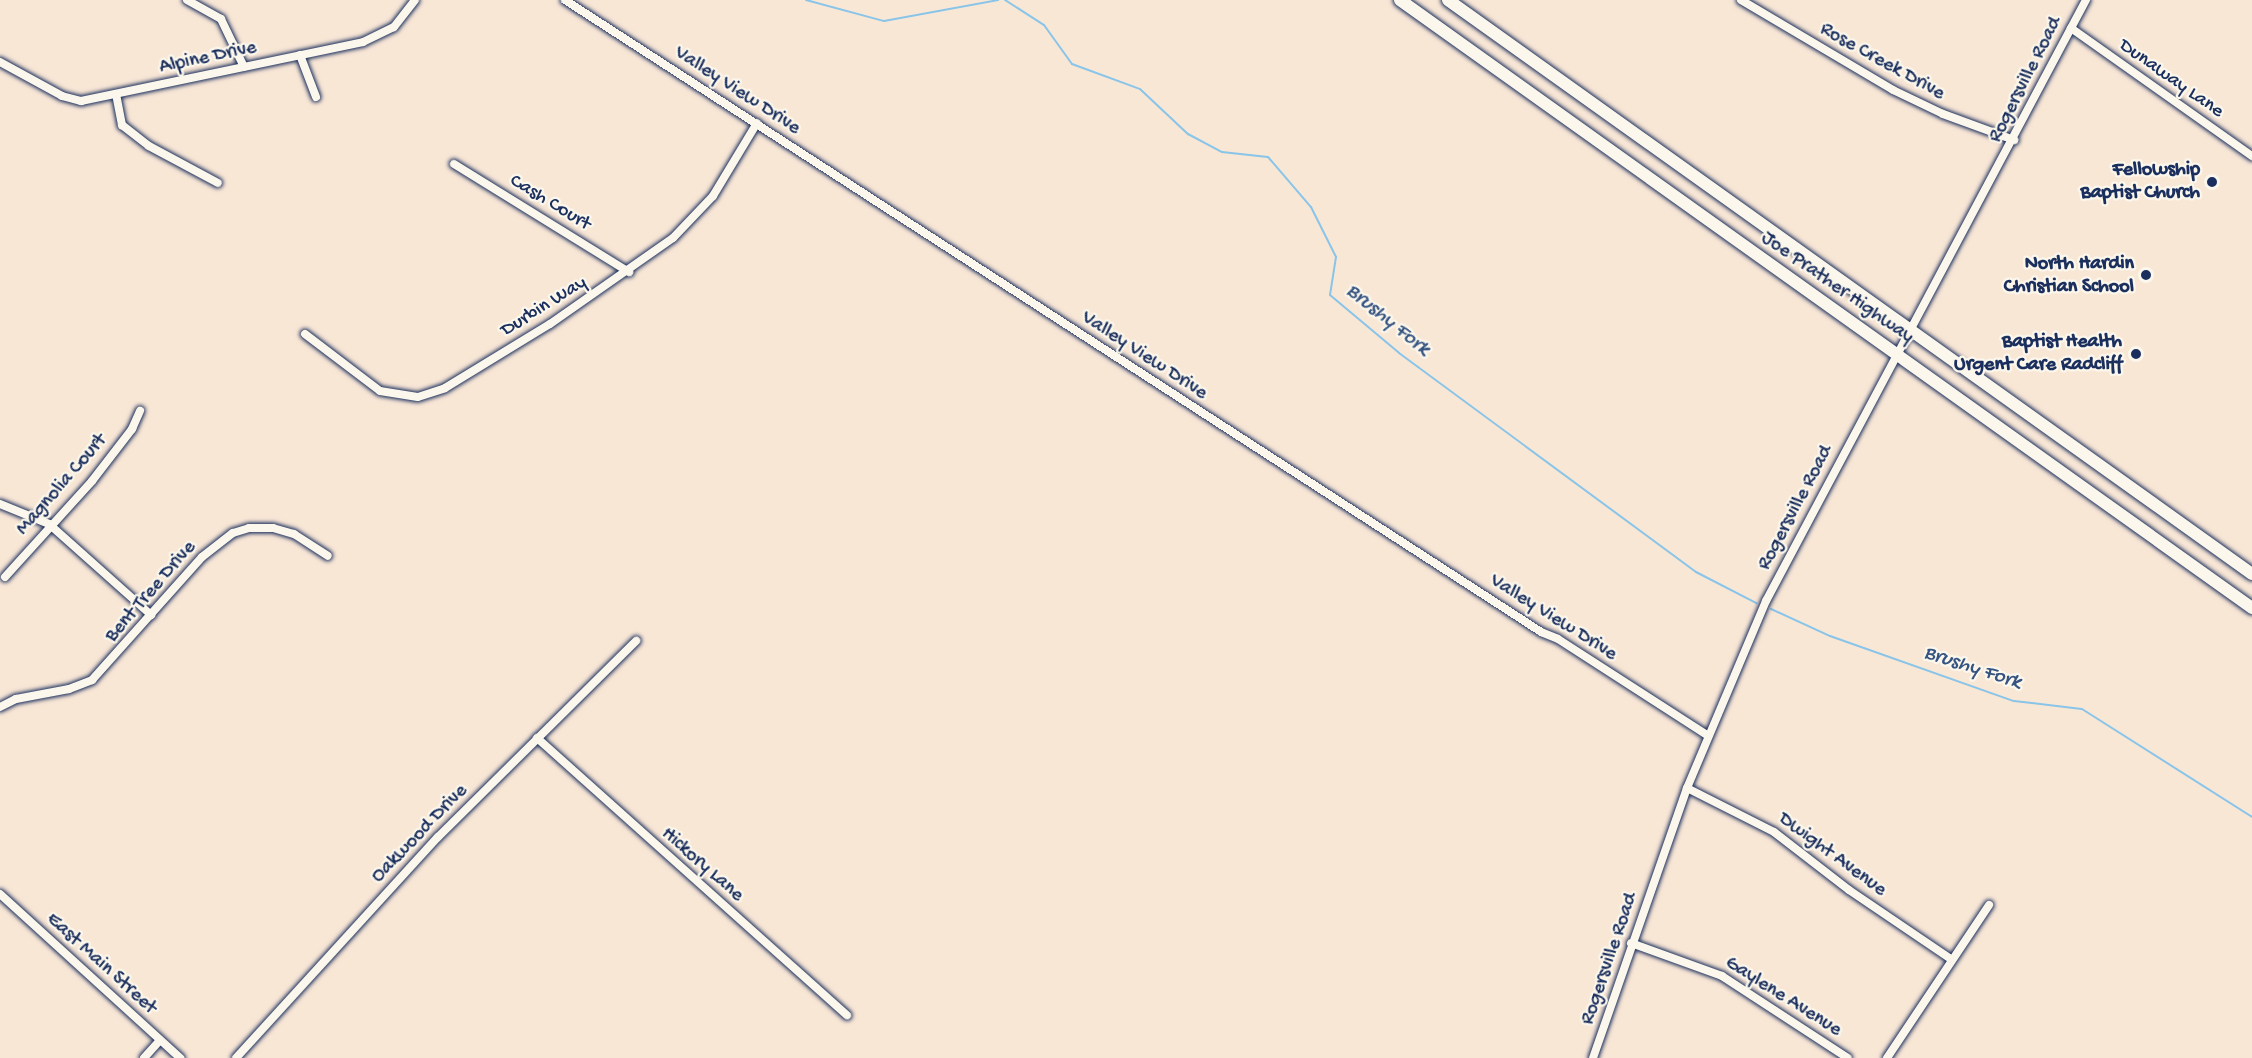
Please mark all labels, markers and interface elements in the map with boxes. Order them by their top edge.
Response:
street label: Rogersville Road [1984,13,2068,147]
street label: Rose Creek Drive [1815,18,1949,106]
street label: Dunaway Lane [2114,34,2228,124]
street label: Alpine Drive [157,36,259,80]
street label: Valley View Drive [669,41,805,141]
place label: Fellowship Baptist Church [2080,158,2200,205]
street label: Cash Court [505,169,595,237]
marker: Fellowship Baptist Church [2205,175,2219,189]
street label: Joe Prather Highway [1756,226,1918,350]
place label: North Hardin Christian School [2004,252,2134,299]
marker: North Hardin Christian School [2139,268,2153,282]
street label: Durbin Way [497,271,591,343]
water label: Brushy Fork [1340,279,1434,363]
street label: Valley View Drive [1076,306,1212,406]
place label: Baptist Health Urgent Care Radcliff [1954,330,2122,377]
marker: Baptist Health Urgent Care Radcliff [2127,345,2145,363]
street label: Magnolia Court [11,429,113,541]
street label: Rogersville Road [1753,442,1839,574]
street label: Bent Tree Drive [100,536,202,648]
street label: Valley View Drive [1485,569,1621,667]
water label: Brushy Fork [1920,641,2024,697]
street label: Oakwood Drive [367,779,473,889]
street label: Dwight Avenue [1773,808,1891,902]
street label: Hickory Lane [656,823,748,907]
street label: Rogersville Road [1576,890,1644,1028]
street label: East Main Street [41,908,161,1020]
street label: Gaylene Avenue [1720,952,1846,1042]

